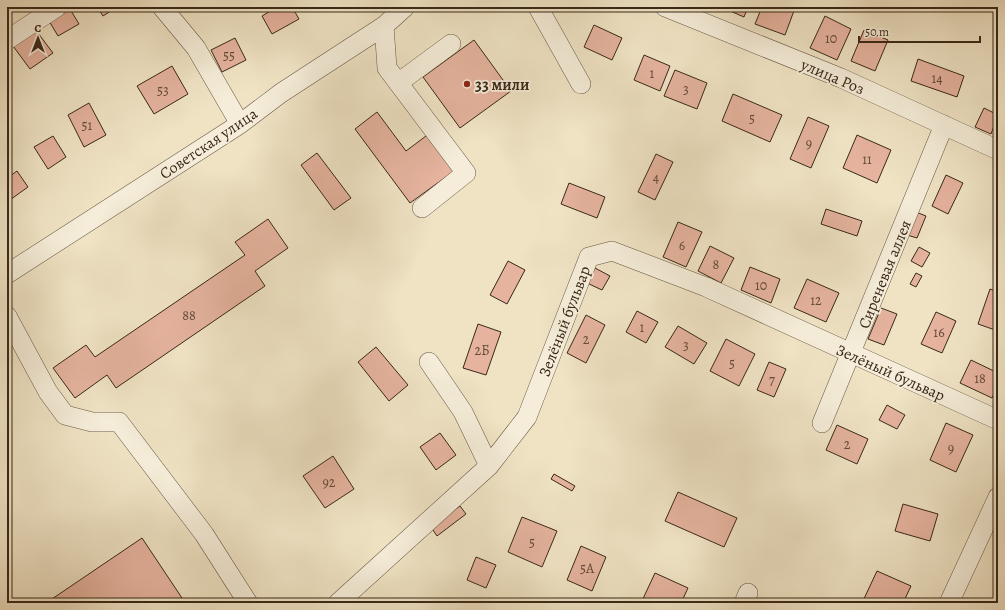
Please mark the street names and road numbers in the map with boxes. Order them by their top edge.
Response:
street label: улица Роз [797,53,868,100]
street label: Советская улица [155,103,262,185]
street label: Сиреневая аллея [853,217,917,332]
street label: Зелёный бульвар [534,263,596,380]
street label: Зелёный бульвар [833,339,949,407]

